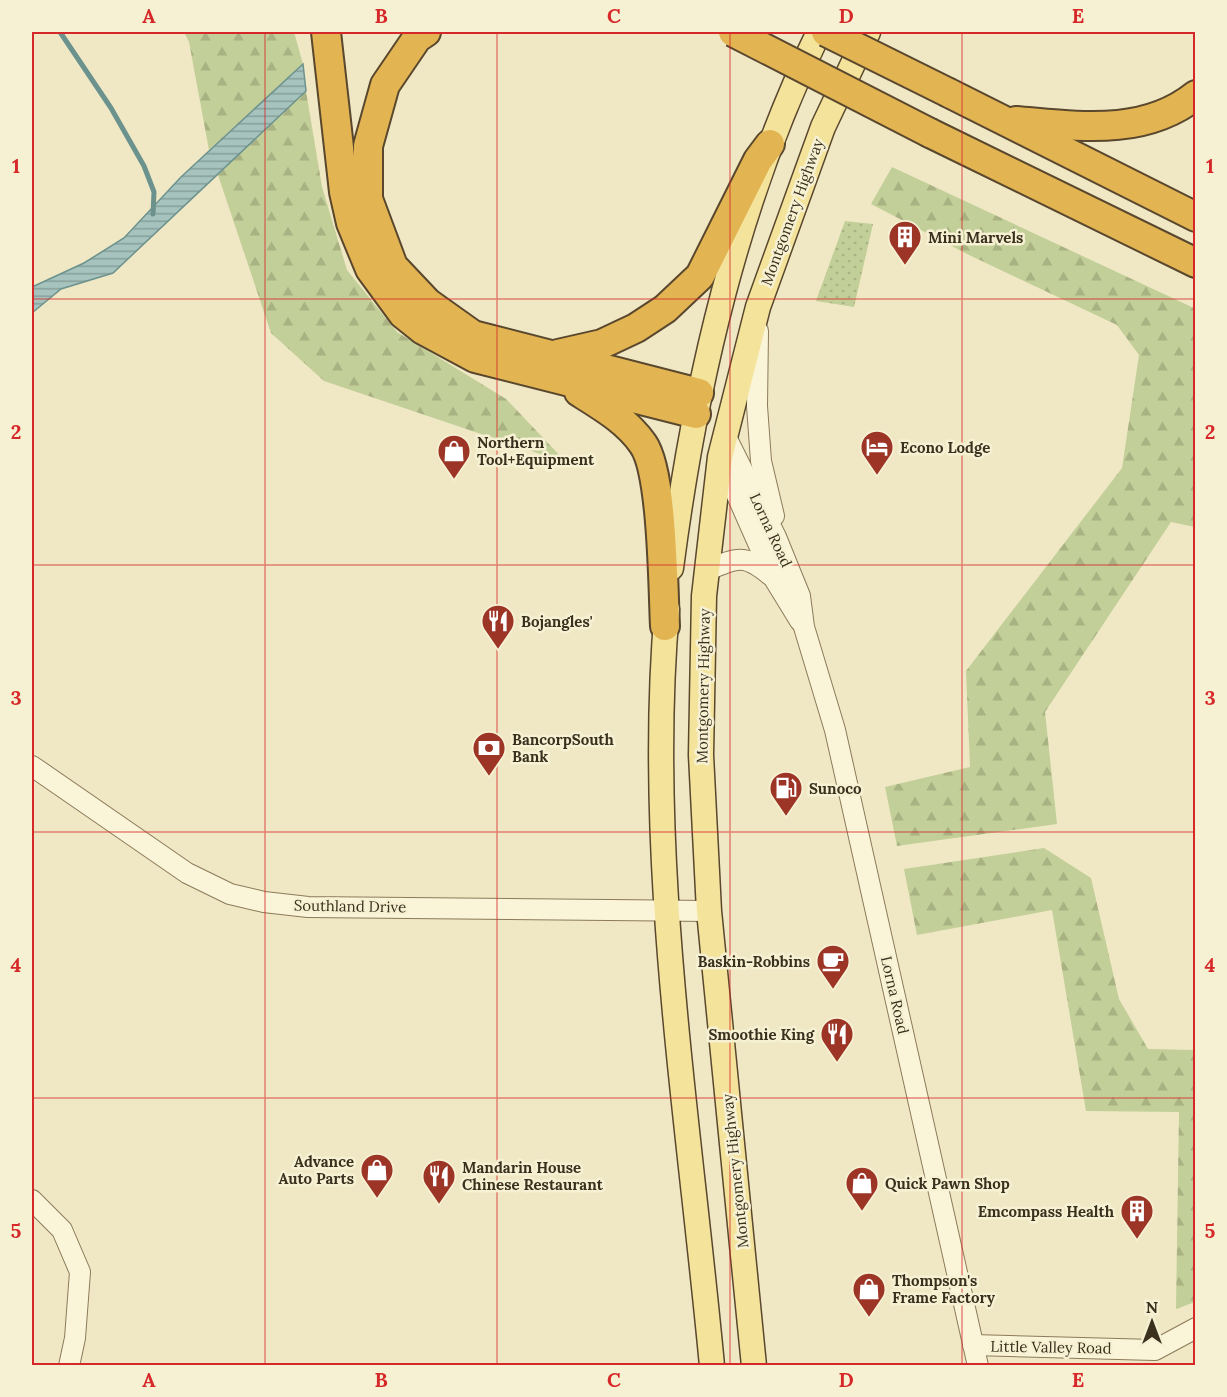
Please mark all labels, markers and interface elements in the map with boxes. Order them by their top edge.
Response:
text: A [142,3,156,28]
text: B [374,3,388,28]
text: C [607,3,621,28]
text: D [838,3,854,28]
text: E [1072,3,1084,28]
street label: Montgomery Highway [757,136,827,288]
text: 1 [12,153,20,178]
text: 1 [1206,153,1214,178]
building icon: Mini Marvels [887,219,923,266]
place label: Mini Marvels [928,228,1023,247]
text: 2 [11,419,21,444]
text: 2 [1205,419,1215,444]
hotel icon: Econo Lodge [859,429,895,476]
shop icon: Northern Tool+Equipment [436,433,472,480]
place label: Northern Tool+Equipment [477,433,595,469]
place label: Econo Lodge [900,438,990,457]
street label: Lorna Road [746,490,796,570]
restaurant icon: Bojangles' [480,603,516,650]
street label: Montgomery Highway [692,608,714,764]
place label: Bojangles' [521,612,593,631]
text: 3 [10,685,22,710]
text: 3 [1204,685,1216,710]
bank icon: BancorpSouth Bank [471,730,507,777]
place label: BancorpSouth Bank [512,730,615,766]
fuel station icon: Sunoco [768,770,804,817]
place label: Sunoco [809,779,862,798]
street label: Southland Drive [294,896,406,916]
cafe icon: Baskin-Robbins [815,943,851,990]
text: 4 [11,952,22,977]
place label: Baskin-Robbins [698,952,810,971]
text: 4 [1205,952,1216,977]
street label: Lorna Road [877,954,913,1036]
restaurant icon: Smoothie King [819,1016,855,1063]
place label: Smoothie King [708,1025,815,1044]
street label: Montgomery Highway [717,1093,753,1249]
place label: Advance Auto Parts [278,1152,354,1188]
shop icon: Advance Auto Parts [359,1152,395,1199]
restaurant icon: Mandarin House Chinese Restaurant [421,1158,457,1205]
place label: Mandarin House Chinese Restaurant [462,1158,604,1194]
shop icon: Quick Pawn Shop [844,1165,880,1212]
place label: Quick Pawn Shop [885,1174,1010,1193]
building icon: Emcompass Health [1119,1193,1155,1240]
place label: Emcompass Health [978,1202,1115,1221]
text: 5 [11,1218,22,1243]
text: 5 [1205,1218,1216,1243]
shop icon: Thompson's Frame Factory [851,1271,887,1318]
place label: Thompson's Frame Factory [892,1271,996,1307]
north arrow [1122,1292,1182,1352]
text: N [1146,1297,1158,1317]
street label: Little Valley Road [990,1336,1112,1358]
text: A [142,1367,156,1392]
text: B [374,1367,388,1392]
text: C [607,1367,621,1392]
text: D [838,1367,854,1392]
text: E [1072,1367,1084,1392]

